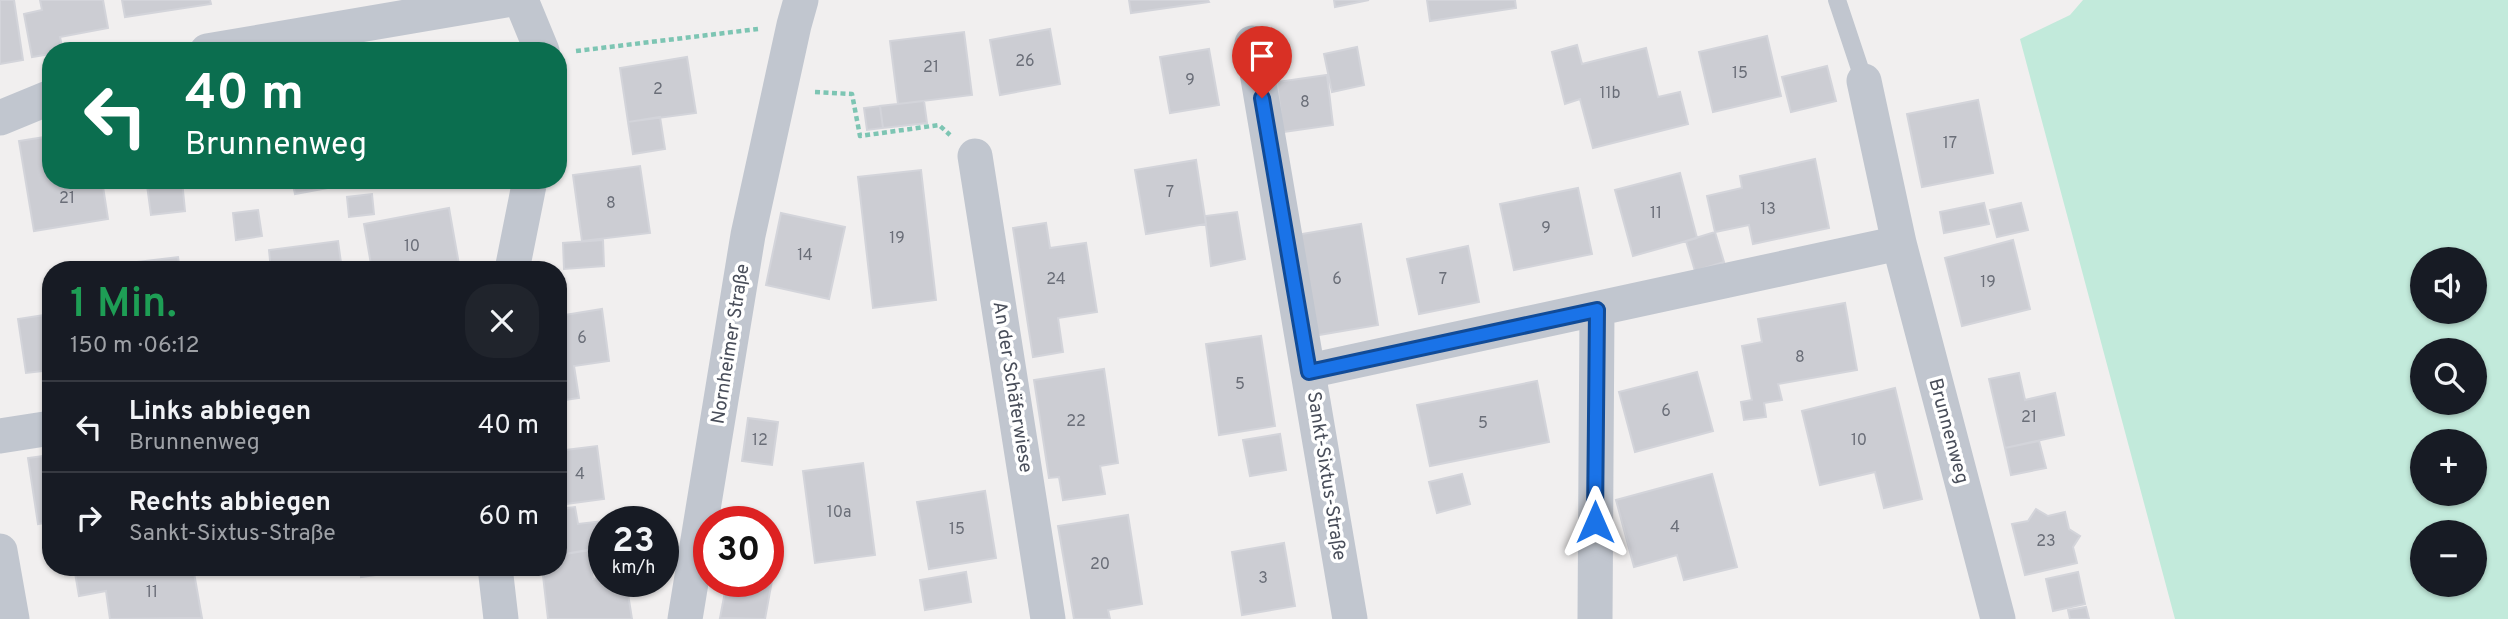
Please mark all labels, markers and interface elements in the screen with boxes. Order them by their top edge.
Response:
pin [1232,26,1292,98]
icon: arrive [1243,37,1281,75]
house number: 26 [1015,52,1035,72]
house number: 21 [923,58,939,78]
house number: 15 [1732,64,1748,84]
text: 40 m [185,65,304,127]
icon: left [70,70,161,161]
house number: 9 [1185,71,1195,91]
house number: 2 [653,80,663,100]
house number: 11b [1600,84,1620,104]
house number: 8 [1300,93,1310,113]
text: Brunnenweg [185,126,367,166]
house number: 17 [1943,134,1957,154]
house number: 7 [1166,183,1174,203]
house number: 21 [59,189,75,209]
house number: 8 [606,194,616,214]
house number: 13 [1760,200,1776,220]
house number: 11 [1650,204,1662,224]
house number: 9 [1541,219,1551,239]
house number: 19 [889,229,905,249]
house number: 10 [404,237,420,257]
house number: 14 [797,246,813,266]
map controls [2410,247,2487,597]
button: sound [2410,247,2487,324]
street label: Nornheimer Straße [706,262,756,426]
house number: 24 [1046,270,1066,290]
house number: 6 [1332,270,1342,290]
house number: 7 [1439,270,1447,290]
house number: 19 [1980,273,1996,293]
text: 1 Min. [70,279,177,332]
button: close [465,284,539,358]
street label: An der Schäferwiese [987,300,1037,474]
house number: 6 [577,329,587,349]
text: 150 m · 06:12 [70,332,200,361]
button: search [2410,338,2487,415]
house number: 8 [1795,348,1805,368]
house number: 5 [1235,375,1245,395]
street label: Brunnenweg [1922,376,1974,486]
street label: Sankt-Sixtus-Straße [1301,390,1351,562]
text: Links abbiegen [129,396,311,429]
house number: 6 [1661,402,1671,422]
icon: left [70,408,108,446]
house number: 21 [2021,408,2037,428]
text: 40 m [478,410,539,443]
house number: 22 [1066,412,1086,432]
house number: 5 [1478,414,1488,434]
text: Brunnenweg [129,429,260,458]
button: + [2410,429,2487,506]
house number: 12 [752,431,768,451]
house number: 10 [1851,431,1867,451]
house number: 4 [575,465,585,485]
position arrow [1558,485,1632,559]
text: Rechts abbiegen [129,487,331,520]
icon: right [70,499,108,537]
text: 60 m [479,501,539,534]
house number: 10a [827,503,851,523]
speed limit sign: 30 [693,506,784,597]
house number: 4 [1670,518,1680,538]
text: Sankt-Sixtus-Straße [129,520,336,549]
text: 23 [612,520,655,564]
house number: 15 [949,520,965,540]
button: − [2410,520,2487,597]
house number: 23 [2036,532,2056,552]
house number: 20 [1090,555,1110,575]
text: km/h [612,557,655,580]
house number: 3 [1258,569,1268,589]
house number: 11 [146,583,158,603]

